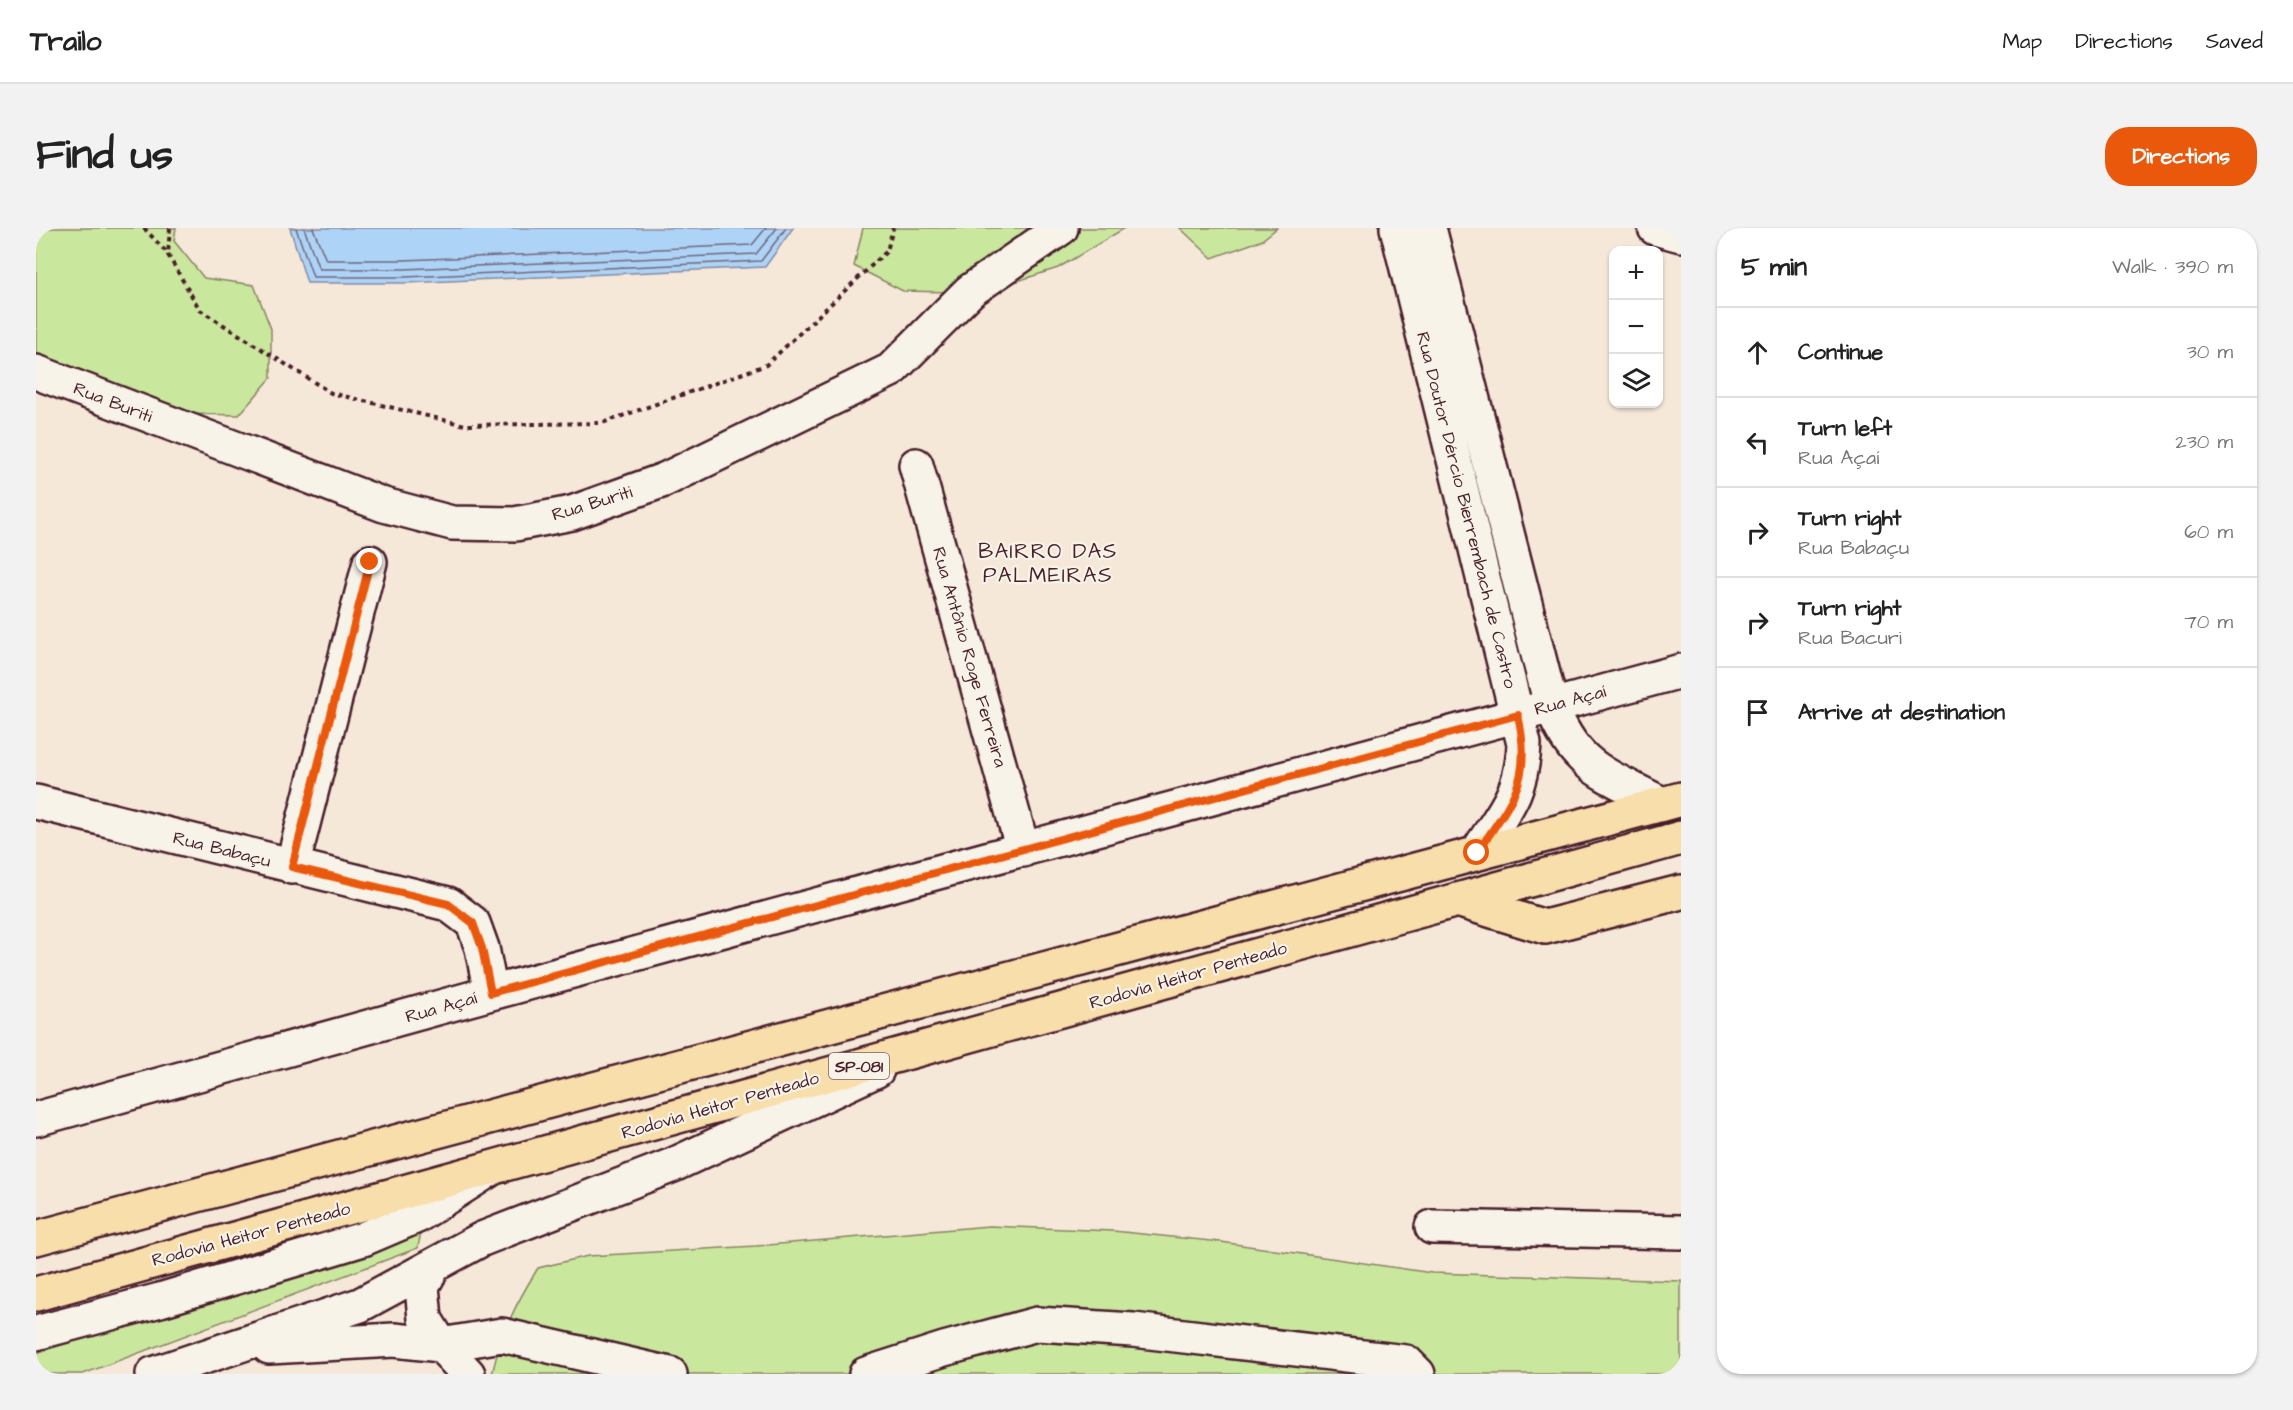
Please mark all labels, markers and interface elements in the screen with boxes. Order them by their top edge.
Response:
text: Trailo [30,22,102,61]
text: Map [2002,27,2042,56]
text: Directions [2075,27,2173,56]
text: Saved [2206,27,2263,56]
text: Find us [36,127,173,185]
button: Directions [2105,127,2257,186]
map controls [1609,246,1663,408]
button: + [1609,246,1663,300]
text: 5 min [1741,249,1807,285]
text: Walk · 390 m [2112,253,2233,281]
button: − [1609,300,1663,354]
street label: Rua Doutor Dércio Bierrembach de Castro [1410,329,1523,691]
icon: ahead [1741,336,1774,369]
text: Continue [1798,337,1883,368]
text: 30 m [2187,338,2233,366]
button: layers [1609,354,1663,408]
street label: Rua Buriti [70,376,156,429]
text: Turn left [1798,413,1892,444]
icon: left [1741,426,1774,459]
text: 230 m [2175,428,2233,456]
text: Rua Açaí [1798,444,1879,472]
street label: Rua Buriti [549,479,636,528]
text: Turn right [1798,503,1901,534]
icon: right [1741,516,1774,549]
text: 60 m [2184,518,2233,546]
text: Rua Babaçu [1798,534,1909,562]
district label: BAIRRO DAS PALMEIRAS [978,537,1118,590]
street label: Rua Antônio Roge Ferreira [925,544,1013,771]
route end [356,548,382,574]
text: Turn right [1798,593,1901,624]
icon: right [1741,606,1774,639]
text: 70 m [2185,608,2233,636]
text: Rua Bacuri [1798,624,1902,652]
street label: Rua Açaí [1532,679,1609,722]
icon: arrive [1741,696,1774,729]
text: Arrive at destination [1798,697,2005,728]
street label: Rua Babaçu [170,825,273,874]
route start [1463,839,1489,865]
street label: Rodovia Heitor Penteado [1086,935,1290,1016]
street label: Rua Açaí [403,985,480,1030]
road number: SP-081 [829,1053,889,1079]
street label: Rodovia Heitor Penteado [618,1065,822,1146]
street label: Rodovia Heitor Penteado [149,1196,353,1273]

